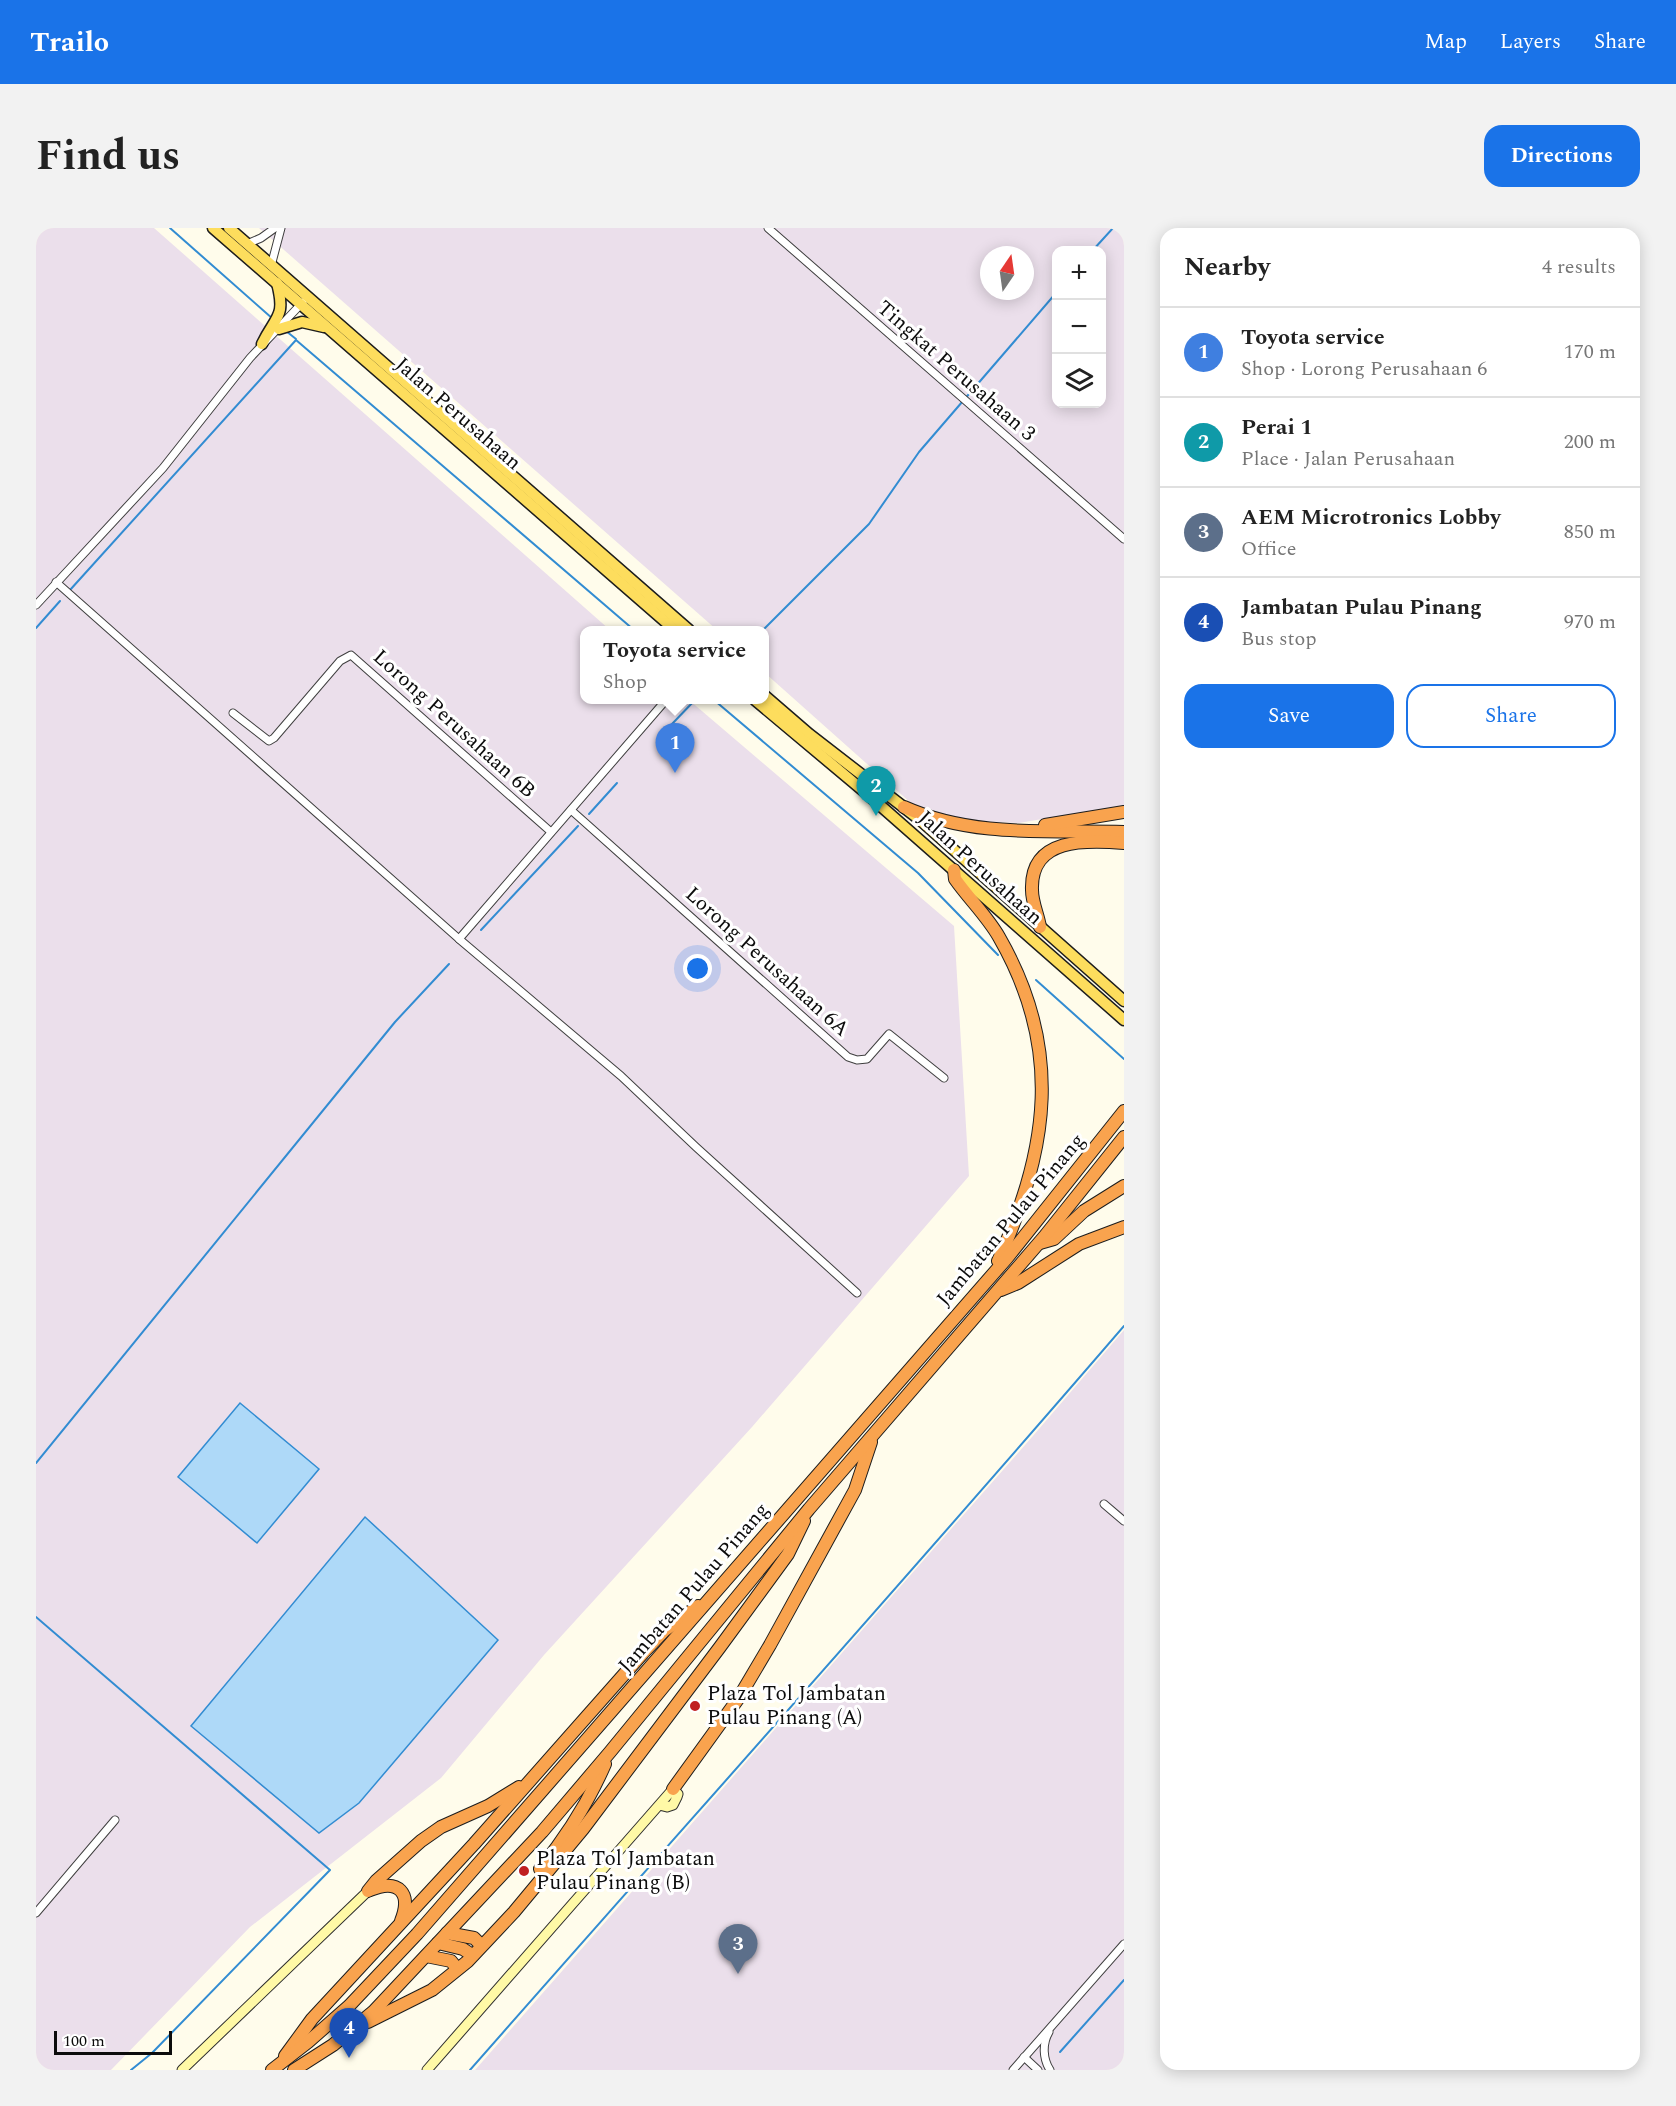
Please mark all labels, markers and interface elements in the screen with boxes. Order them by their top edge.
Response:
text: Trailo [30,21,109,64]
text: Map [1425,26,1467,58]
text: Layers [1500,26,1561,58]
text: Share [1594,26,1646,58]
text: Find us [36,125,180,188]
button: Directions [1484,125,1640,187]
north arrow [980,246,1034,300]
map controls [1052,246,1106,408]
button: + [1052,246,1106,300]
text: Nearby [1184,247,1270,287]
text: 4 results [1542,252,1616,282]
street label: Tingkat Perusahaan 3 [869,293,1043,450]
button: − [1052,300,1106,354]
text: Toyota service [1241,321,1385,354]
text: 1 [1198,337,1209,367]
text: 170 m [1564,337,1616,367]
street label: Jalan Perusahaan [387,350,529,478]
button: layers [1052,354,1106,408]
text: Shop · Lorong Perusahaan 6 [1241,354,1487,384]
text: Perai 1 [1241,411,1313,444]
text: 2 [1198,427,1209,457]
text: 200 m [1564,427,1616,457]
text: Place · Jalan Perusahaan [1241,444,1455,474]
text: AEM Microtronics Lobby [1241,501,1501,534]
text: 3 [1198,517,1209,547]
text: 850 m [1564,517,1616,547]
text: Office [1241,534,1297,564]
text: Jambatan Pulau Pinang [1241,591,1482,624]
text: 4 [1198,607,1209,637]
text: 970 m [1564,607,1616,637]
text: Bus stop [1241,624,1317,654]
popup [580,626,769,704]
text: Toyota service [603,634,746,667]
street label: Lorong Perusahaan 6B [365,642,543,806]
text: Shop [603,667,647,697]
button: Save [1184,684,1394,748]
button: Share [1406,684,1616,748]
pin: 1 [656,724,694,773]
pin: 2 [856,766,896,816]
street label: Jalan Perusahaan [910,803,1050,933]
street label: Lorong Perusahaan 6A [678,879,857,1045]
your location [683,954,712,983]
street label: Jambatan Pulau Pinang [929,1126,1093,1314]
street label: Jambatan Pulau Pinang [611,1495,777,1681]
place label: Plaza Tol Jambatan Pulau Pinang (A) [707,1678,886,1734]
marker: Plaza Tol Jambatan Pulau Pinang (A) [688,1699,702,1713]
place label: Plaza Tol Jambatan Pulau Pinang (B) [536,1843,715,1899]
marker: Plaza Tol Jambatan Pulau Pinang (B) [517,1864,531,1878]
pin: 3 [718,1924,758,1974]
pin: 4 [330,2008,368,2058]
scale bar [54,2028,172,2056]
text: 100 m [63,2029,105,2053]

